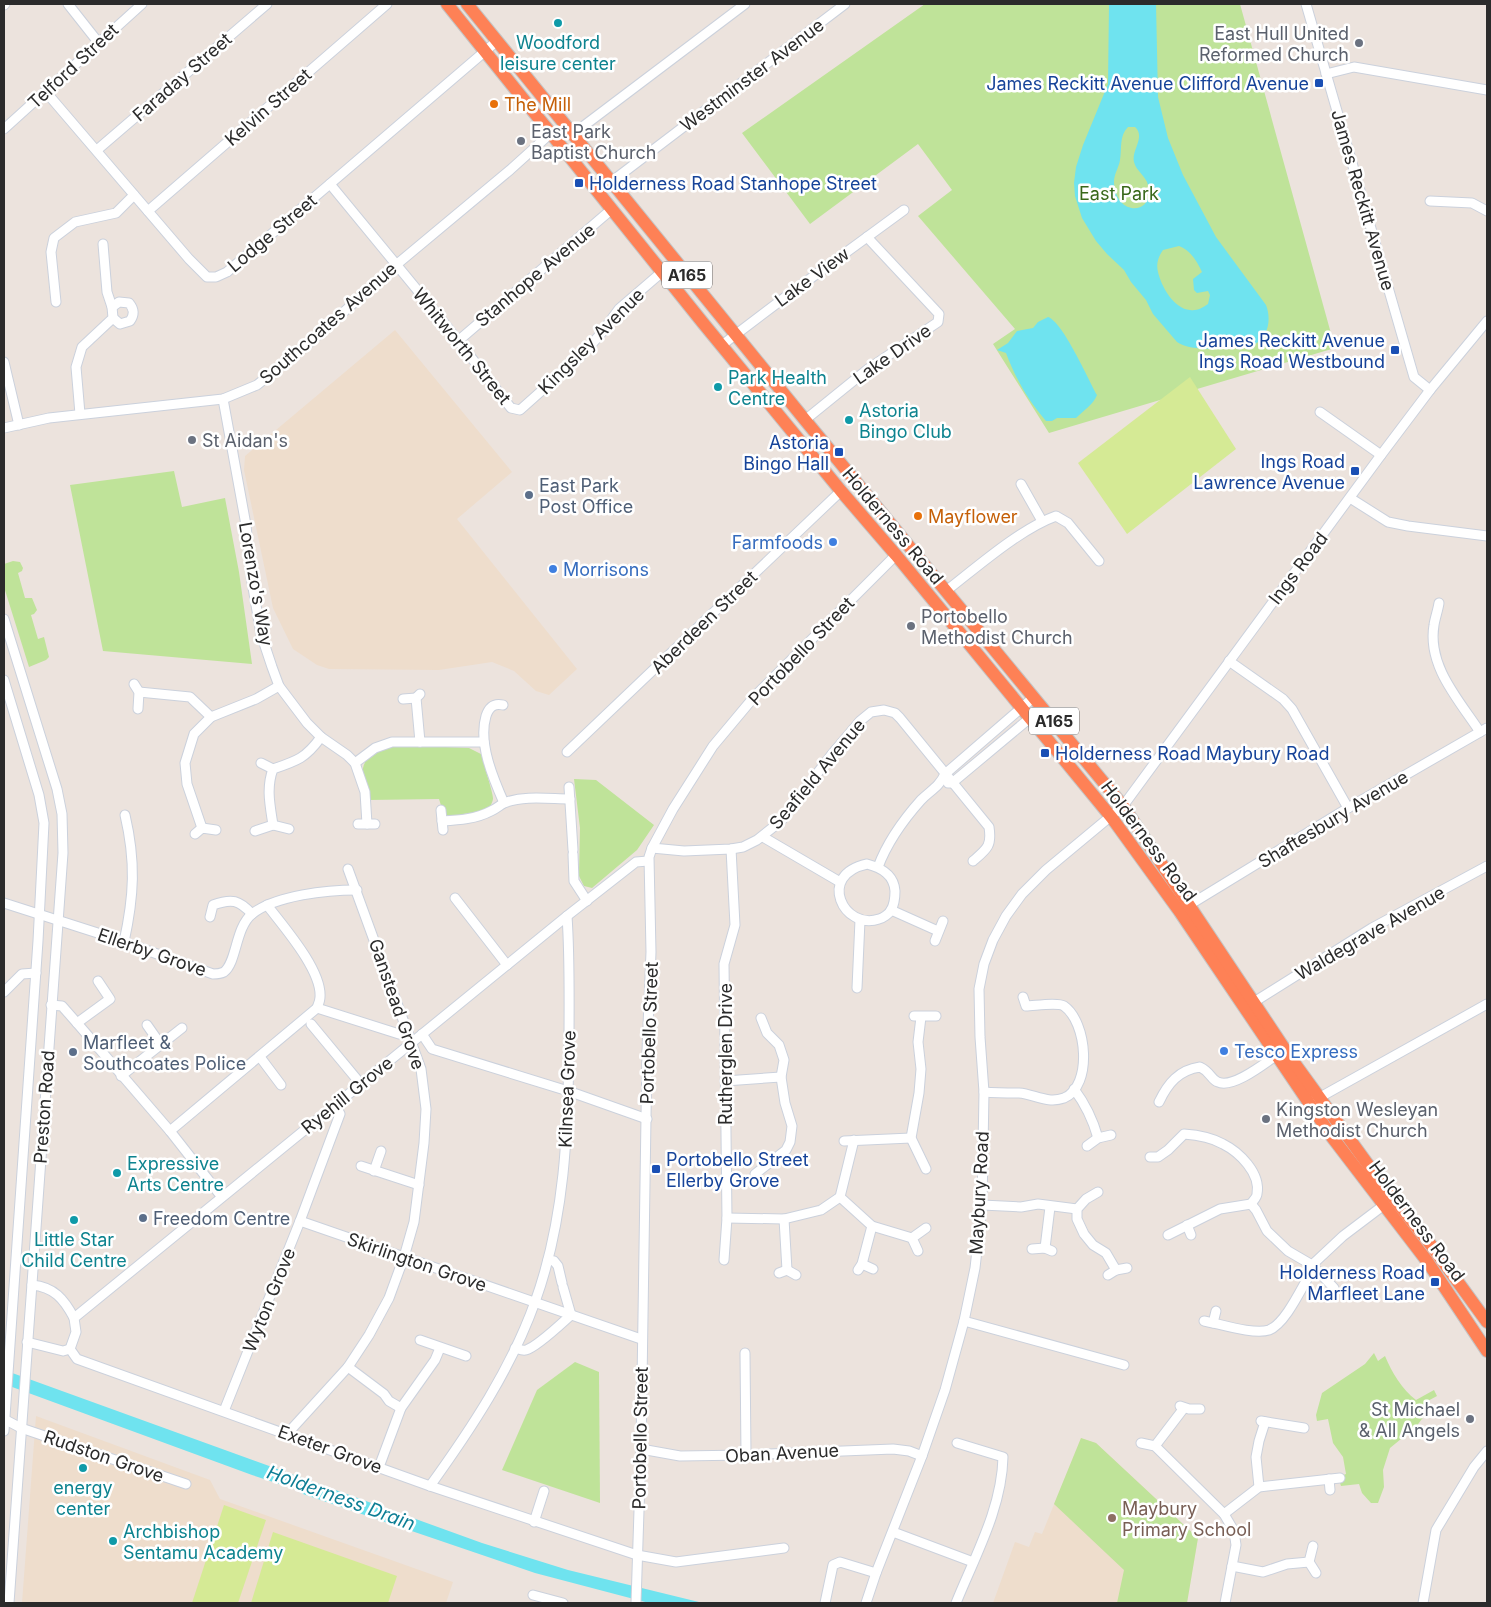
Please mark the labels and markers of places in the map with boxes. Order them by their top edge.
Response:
marker: Woodford leisure center [552,17,564,29]
place label: East Hull United Reformed Church [1199,23,1349,65]
place label: Woodford leisure center [500,32,616,74]
marker: East Hull United Reformed Church [1353,37,1365,49]
place label: James Reckitt Avenue Clifford Avenue [986,73,1309,94]
marker: James Reckitt Avenue Clifford Avenue [1313,77,1325,89]
place label: The Mill [504,94,571,115]
marker: The Mill [488,98,500,110]
place label: East Park Baptist Church [531,121,656,163]
marker: East Park Baptist Church [515,135,527,147]
place label: Holderness Road Stanhope Street [589,173,877,194]
marker: Holderness Road Stanhope Street [573,177,585,189]
place label: James Reckitt Avenue Ings Road Westbound [1198,330,1385,372]
marker: James Reckitt Avenue Ings Road Westbound [1389,344,1401,356]
place label: Park Health Centre [728,367,827,409]
marker: Park Health Centre [712,381,724,393]
place label: Astoria Bingo Club [859,400,952,442]
marker: Astoria Bingo Club [843,414,855,426]
place label: St Aidan's [202,430,288,451]
place label: Astoria Bingo Hall [743,432,829,474]
marker: St Aidan's [186,434,198,446]
marker: Astoria Bingo Hall [833,446,845,458]
place label: Ings Road Lawrence Avenue [1193,451,1345,493]
marker: Ings Road Lawrence Avenue [1349,465,1361,477]
place label: East Park Post Office [539,475,633,517]
marker: East Park Post Office [523,489,535,501]
place label: Mayflower [928,506,1018,527]
marker: Mayflower [912,510,924,522]
place label: Farmfoods [732,532,823,553]
marker: Farmfoods [827,536,839,548]
place label: Morrisons [563,559,649,580]
marker: Morrisons [547,563,559,575]
place label: Portobello Methodist Church [921,606,1073,648]
marker: Portobello Methodist Church [905,620,917,632]
place label: Holderness Road Maybury Road [1055,743,1329,764]
marker: Holderness Road Maybury Road [1039,747,1051,759]
place label: Marfleet & Southcoates Police [83,1032,246,1074]
place label: Tesco Express [1234,1041,1358,1062]
marker: Tesco Express [1218,1045,1230,1057]
marker: Marfleet & Southcoates Police [67,1046,79,1058]
place label: Kingston Wesleyan Methodist Church [1276,1099,1438,1141]
marker: Kingston Wesleyan Methodist Church [1260,1113,1272,1125]
place label: Portobello Street Ellerby Grove [666,1149,809,1191]
place label: Expressive Arts Centre [127,1153,224,1195]
marker: Portobello Street Ellerby Grove [650,1163,662,1175]
marker: Expressive Arts Centre [111,1167,123,1179]
place label: Freedom Centre [153,1208,290,1229]
marker: Freedom Centre [137,1212,149,1224]
marker: Little Star Child Centre [68,1214,80,1226]
place label: Little Star Child Centre [21,1229,127,1271]
place label: Holderness Road Marfleet Lane [1279,1262,1425,1304]
marker: Holderness Road Marfleet Lane [1429,1276,1441,1288]
place label: St Michael & All Angels [1359,1399,1460,1441]
marker: St Michael & All Angels [1464,1413,1476,1425]
marker: energy center [77,1462,89,1474]
place label: energy center [53,1477,113,1519]
place label: Maybury Primary School [1122,1498,1251,1540]
marker: Maybury Primary School [1106,1512,1118,1524]
place label: Archbishop Sentamu Academy [123,1521,283,1563]
marker: Archbishop Sentamu Academy [107,1535,119,1547]

